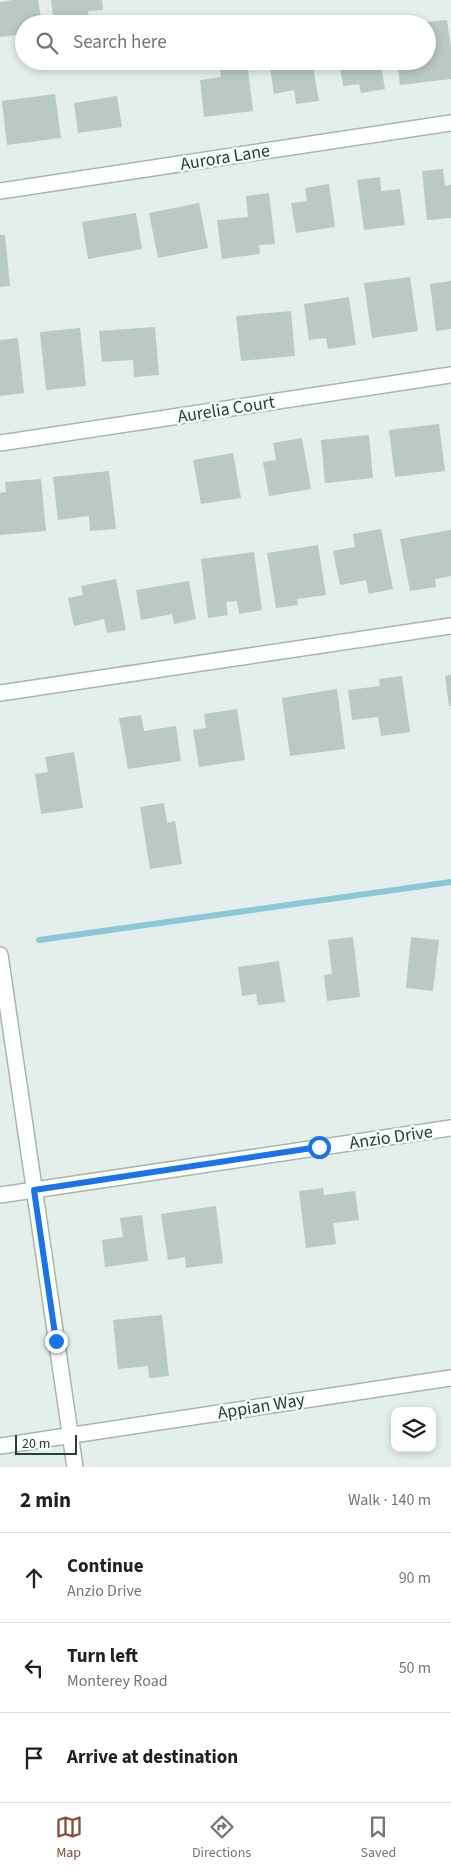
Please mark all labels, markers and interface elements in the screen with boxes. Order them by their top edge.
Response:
search box [15,15,436,70]
icon: search [33,29,61,57]
text: Search here [73,29,167,56]
street label: Aurora Lane [178,138,272,177]
street label: Aurelia Court [176,389,277,430]
street label: Anzio Drive [348,1119,434,1156]
route start [308,1136,331,1159]
route end [45,1330,68,1353]
street label: Appian Way [216,1387,307,1426]
map controls [391,1407,436,1452]
button: layers [391,1407,436,1452]
scale bar [15,1432,78,1455]
text: 20 m [22,1434,50,1454]
text: 2 min [20,1485,71,1515]
text: Walk · 140 m [348,1489,431,1511]
text: Continue [67,1553,144,1580]
icon: ahead [20,1564,48,1592]
text: 90 m [399,1567,431,1589]
text: Anzio Drive [67,1580,142,1602]
text: Turn left [67,1643,138,1670]
icon: left [20,1654,48,1682]
text: 50 m [399,1657,431,1679]
text: Monterey Road [67,1670,168,1692]
icon: arrive [20,1744,48,1772]
text: Arrive at destination [67,1744,238,1771]
tab: Map [55,1813,83,1863]
tab: Directions [192,1813,251,1863]
tab: Saved [361,1813,396,1863]

